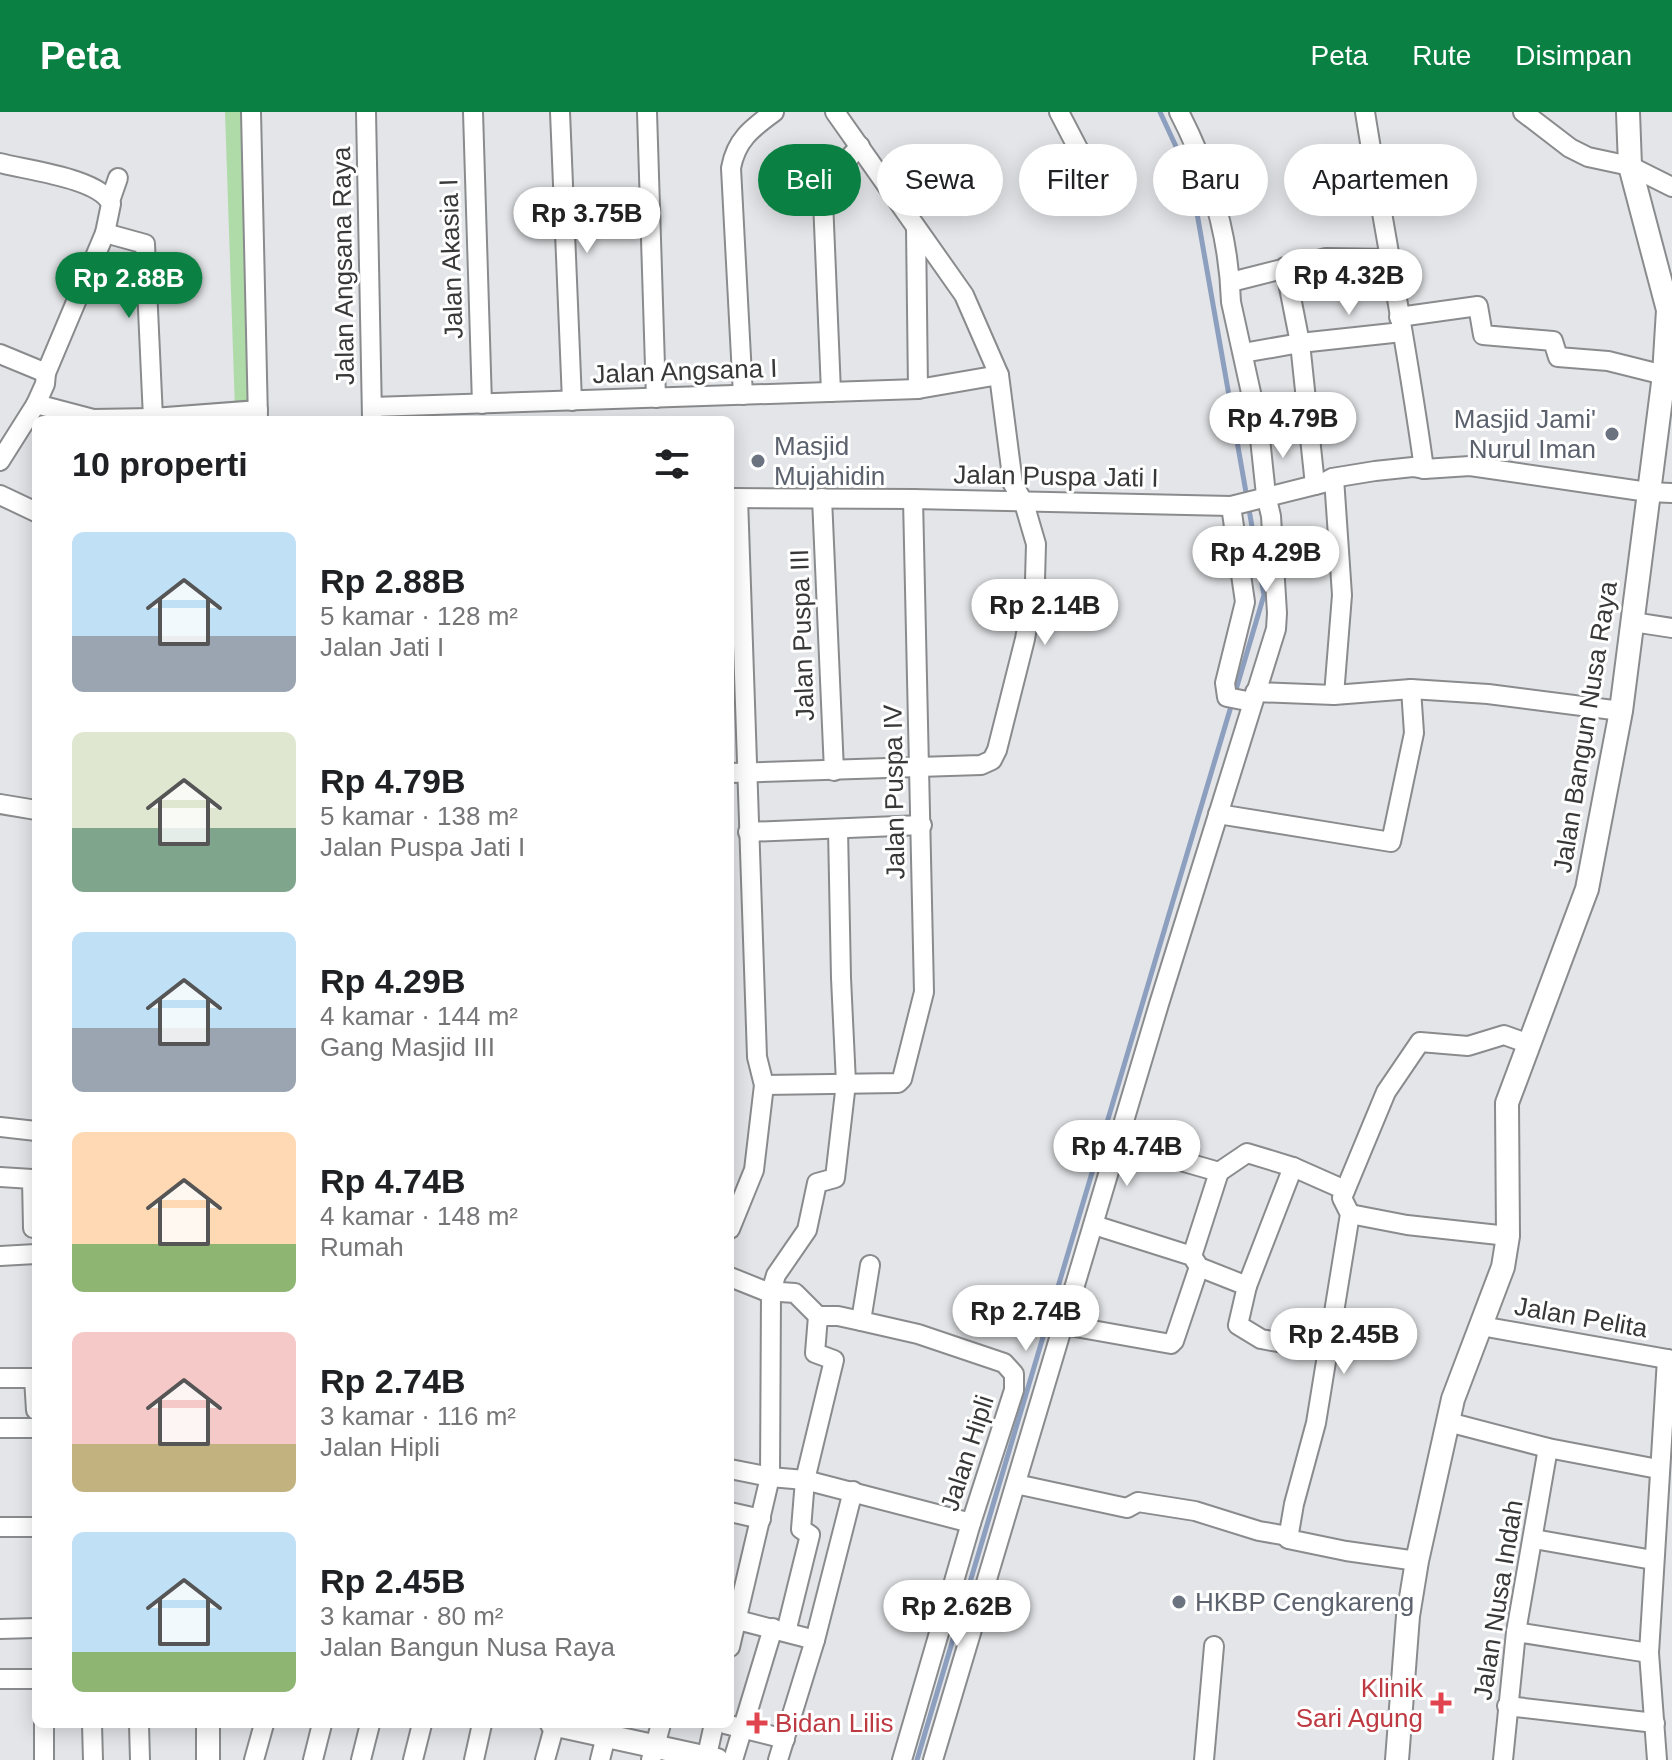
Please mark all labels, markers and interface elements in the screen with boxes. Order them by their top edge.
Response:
text: Peta [40,35,120,77]
text: Peta [1311,40,1368,71]
text: Rute [1412,40,1471,71]
text: Disimpan [1515,40,1632,71]
chip: Beli [758,144,861,216]
chip: Sewa [877,144,1003,216]
chip: Filter [1019,144,1137,216]
chip: Baru [1153,144,1268,216]
chip: Apartemen [1284,144,1477,216]
street label: Jalan Angsana Raya [326,146,360,386]
street label: Jalan Akasia I [433,178,469,340]
pin: Rp 3.75B [504,187,670,255]
text: Rp 3.75B [531,198,643,228]
pin: Rp 4.32B [1266,249,1432,317]
pin: Rp 2.88B [46,252,212,320]
text: Rp 4.32B [1293,260,1405,290]
text: Rp 2.88B [73,263,185,293]
street label: Jalan Angsana I [592,353,778,389]
pin: Rp 4.79B [1200,392,1366,460]
text: Rp 4.79B [1227,403,1339,433]
place label: Masjid Jami' Nurul Iman [1454,404,1596,464]
marker: Masjid Jami' Nurul Iman [1603,425,1621,443]
place label: Masjid Mujahidin [774,431,885,491]
icon: filters [650,442,694,486]
text: 10 properti [72,445,248,483]
marker: Masjid Mujahidin [749,452,767,470]
street label: Jalan Puspa Jati I [953,459,1159,493]
pin: Rp 4.29B [1183,526,1349,594]
text: Rp 4.29B [1210,537,1322,567]
street label: Jalan Puspa III [784,549,820,721]
text: Rp 2.88B [320,562,466,600]
icon: home [136,564,232,660]
pin: Rp 2.14B [962,579,1128,647]
street label: Jalan Bangun Nusa Raya [1547,579,1623,875]
text: Rp 2.14B [989,590,1101,620]
text: 5 kamar · 128 m² [320,601,518,631]
text: Jalan Jati I [320,632,444,662]
street label: Jalan Puspa IV [877,704,911,880]
text: Rp 4.79B [320,762,466,800]
icon: home [136,764,232,860]
text: 5 kamar · 138 m² [320,801,518,831]
text: Jalan Puspa Jati I [320,832,525,862]
text: Rp 4.29B [320,962,466,1000]
icon: home [136,964,232,1060]
text: 4 kamar · 144 m² [320,1001,518,1031]
text: Gang Masjid III [320,1032,495,1062]
pin: Rp 4.74B [1044,1120,1210,1188]
text: Rp 4.74B [1071,1131,1183,1161]
text: Rp 4.74B [320,1162,466,1200]
icon: home [136,1164,232,1260]
text: 4 kamar · 148 m² [320,1201,518,1231]
text: Rumah [320,1232,404,1262]
pin: Rp 2.74B [943,1285,1109,1353]
street label: Jalan Pelita [1512,1291,1650,1344]
text: Rp 2.74B [970,1296,1082,1326]
pin: Rp 2.45B [1261,1308,1427,1376]
text: Rp 2.45B [1288,1319,1400,1349]
text: Rp 2.74B [320,1362,466,1400]
icon: home [136,1364,232,1460]
street label: Jalan Hipli [934,1391,1000,1515]
text: 3 kamar · 116 m² [320,1401,516,1431]
text: Jalan Hipli [320,1432,440,1462]
street label: Jalan Nusa Indah [1467,1498,1529,1702]
text: Rp 2.45B [320,1562,466,1600]
icon: home [136,1564,232,1660]
pin: Rp 2.62B [874,1580,1040,1648]
place label: HKBP Cengkareng [1195,1587,1414,1617]
text: Rp 2.62B [901,1591,1013,1621]
marker: HKBP Cengkareng [1170,1593,1188,1611]
text: 3 kamar · 80 m² [320,1601,504,1631]
text: Jalan Bangun Nusa Raya [320,1632,615,1662]
place label: Klinik Sari Agung [1296,1673,1424,1733]
marker: Klinik Sari Agung [1430,1692,1452,1714]
place label: Bidan Lilis [775,1708,894,1738]
marker: Bidan Lilis [746,1712,768,1734]

